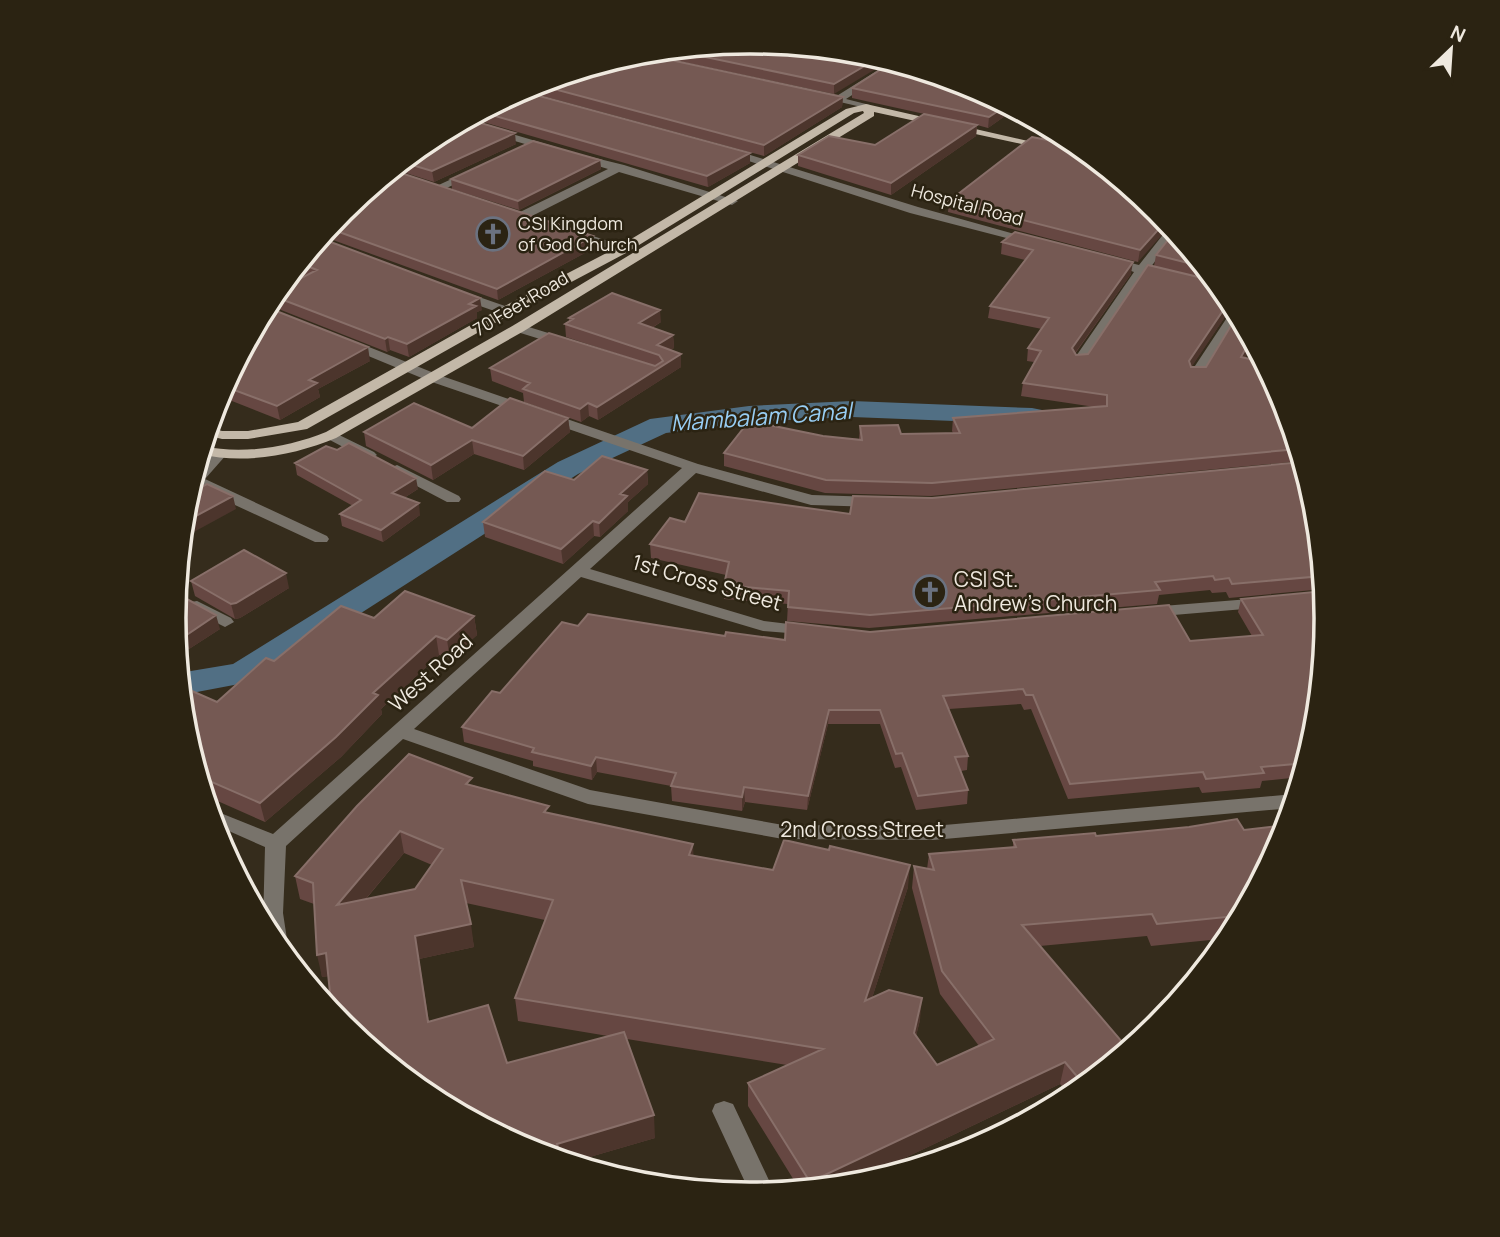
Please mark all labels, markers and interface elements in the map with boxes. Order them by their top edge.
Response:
north arrow [1416,14,1486,84]
text: N [1447,19,1470,48]
street label: Hospital Road [909,178,1026,230]
place label: CSI Kingdom of God Church [518,211,637,256]
church icon: CSI Kingdom of God Church [474,215,512,253]
street label: 70 Feet Road [468,265,572,341]
water label: Mambalam Canal [669,394,855,438]
street label: 1st Cross Street [629,547,785,617]
place label: CSI St. Andrew's Church [954,565,1117,617]
church icon: CSI St. Andrew's Church [911,573,949,611]
street label: West Road [382,627,478,717]
street label: 2nd Cross Street [780,815,944,843]

